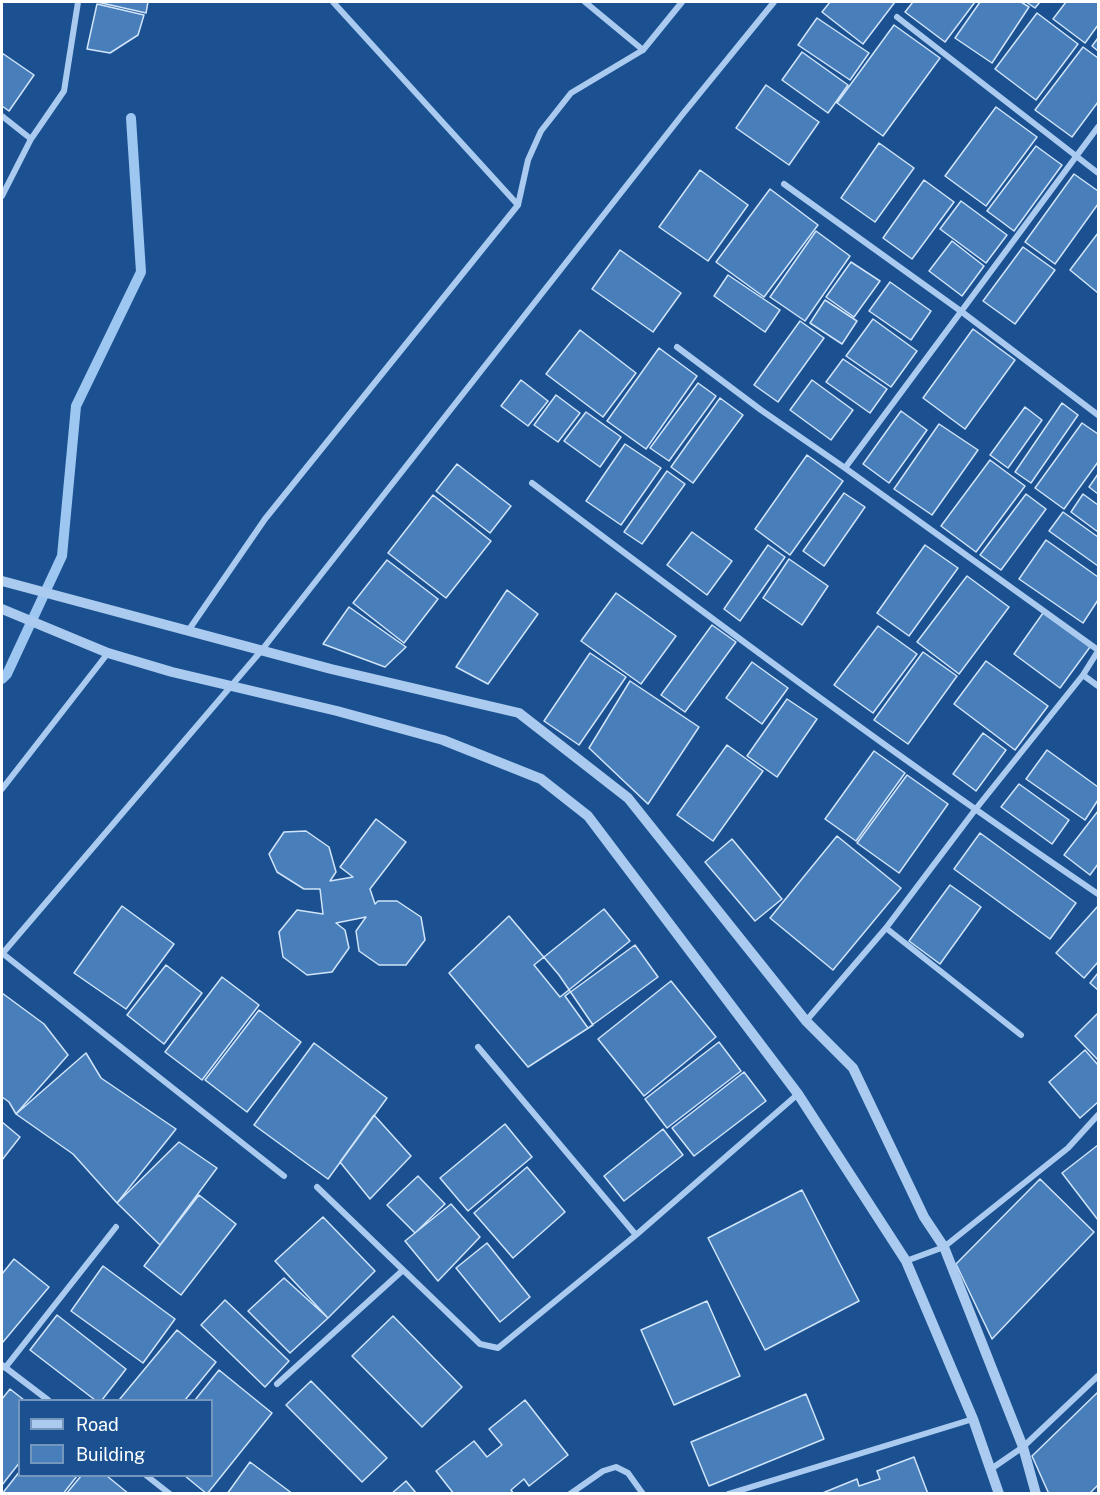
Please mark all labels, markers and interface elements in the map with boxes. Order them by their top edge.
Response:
legend [18,1399,213,1477]
text: Road [76,1414,119,1435]
text: Building [76,1444,145,1465]

